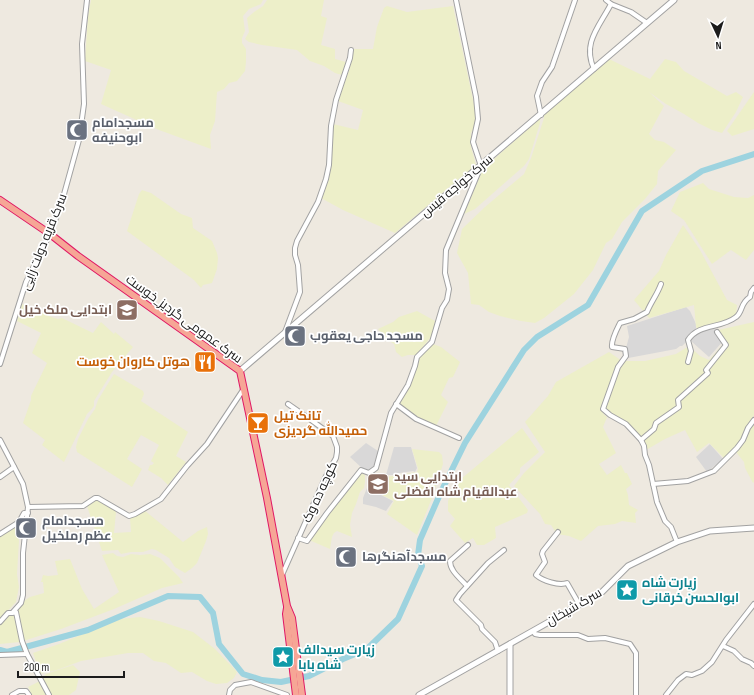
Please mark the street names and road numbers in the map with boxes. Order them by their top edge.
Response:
street label: سرک خواجه قیس [418,151,496,221]
street label: سرک قریه دولت زایی [17,191,71,293]
street label: سرک عمومی گردیز_خوست [123,271,245,367]
street label: کوچه ده وک [299,459,342,526]
street label: سرک شیخان [543,585,605,629]

